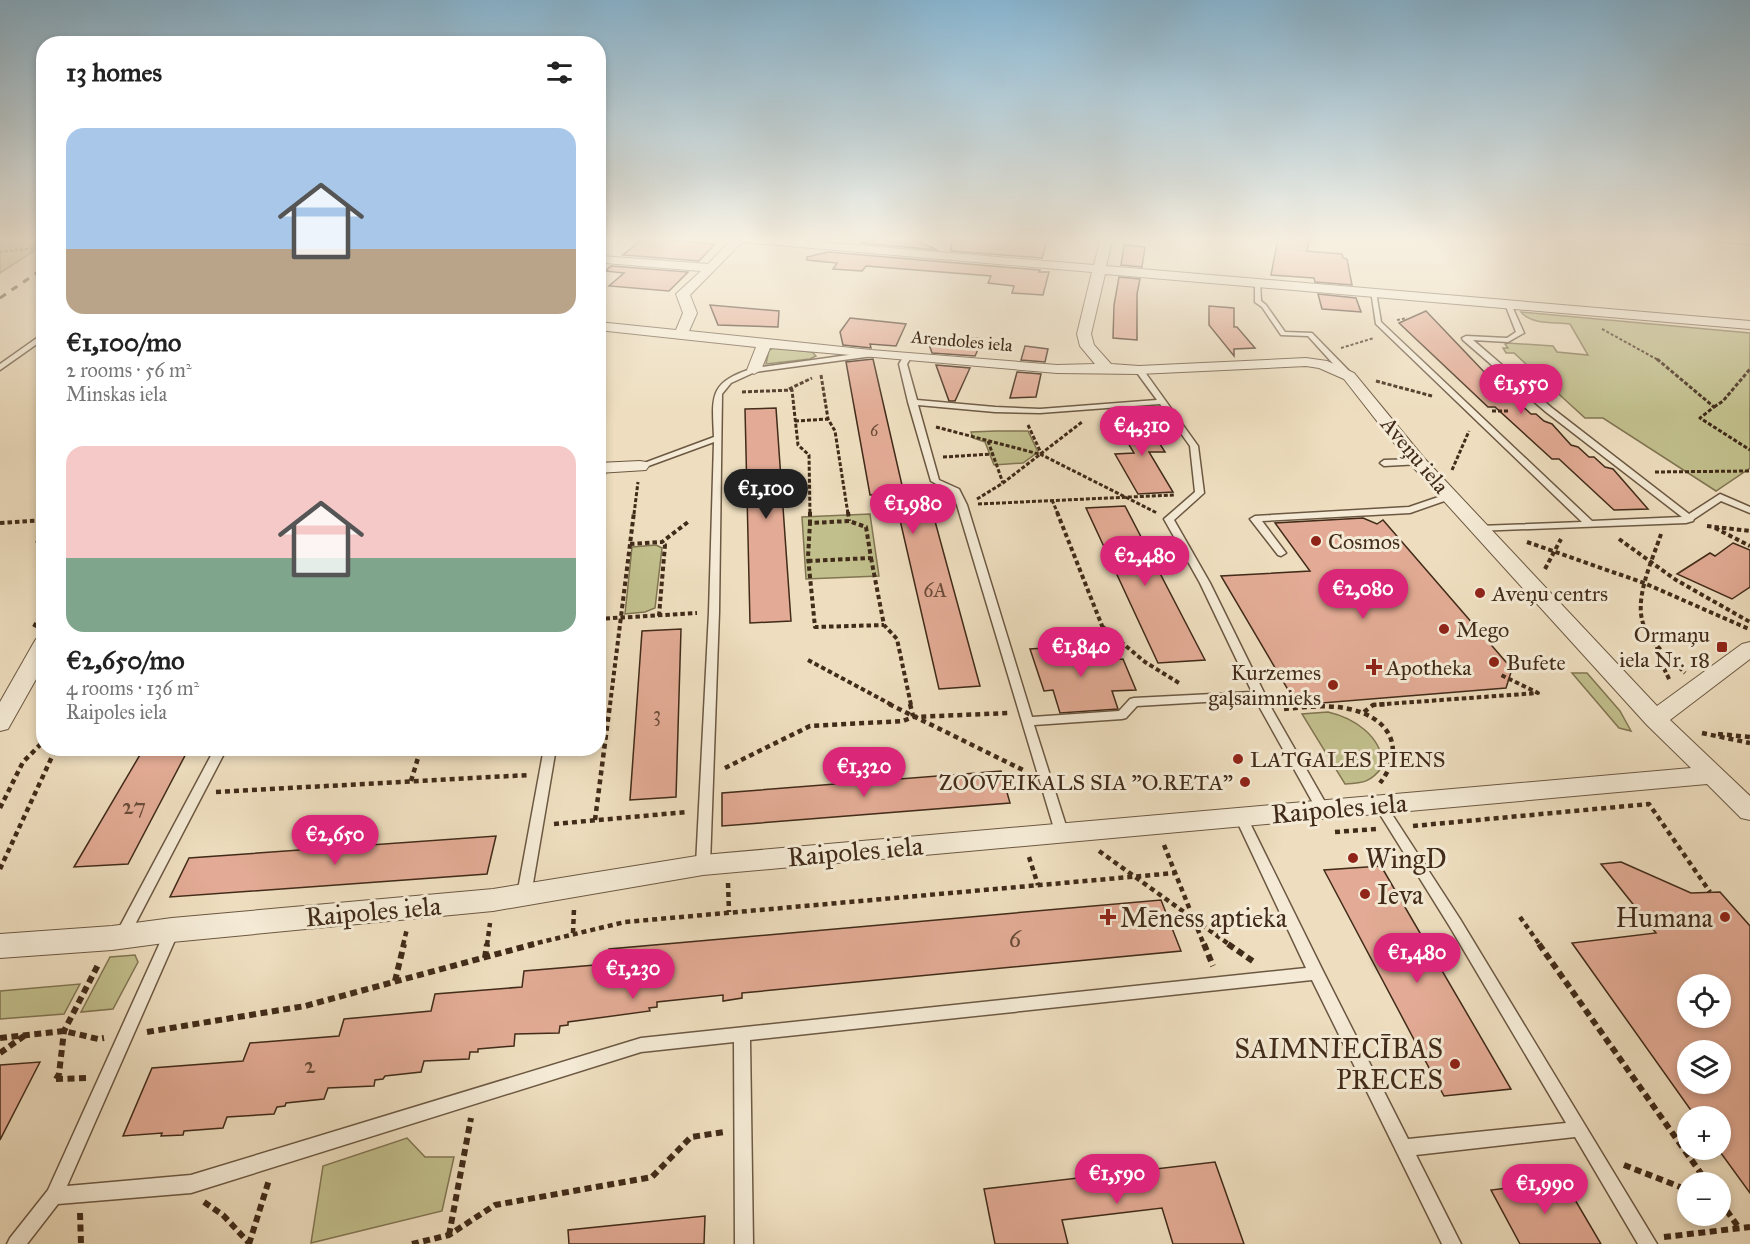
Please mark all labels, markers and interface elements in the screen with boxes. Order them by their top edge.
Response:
text: 13 homes [66,56,162,88]
icon: filters [543,56,576,89]
icon: home [267,167,375,275]
text: €1,100/mo [66,326,181,358]
street label: Arendoles iela [909,326,1014,356]
text: 2 rooms · 56 m² [66,358,192,382]
pin: €1,550 [1472,364,1570,415]
text: €1,550 [1493,371,1549,395]
text: Minskas iela [66,382,167,406]
pin: €4,310 [1093,406,1191,457]
street label: Aveņu iela [1374,410,1455,499]
text: €4,310 [1114,413,1170,437]
house number: 6 [870,421,879,440]
pin: €1,100 [717,469,815,520]
text: €1,100 [738,476,794,500]
pin: €1,980 [864,484,962,535]
icon: home [267,485,375,593]
text: €1,980 [884,491,942,515]
place label: Cosmos [1328,528,1400,555]
marker: Cosmos [1309,534,1323,548]
pin: €2,480 [1096,536,1194,587]
text: €2,480 [1114,543,1176,567]
pin: €2,080 [1314,569,1412,620]
text: €2,080 [1332,576,1394,600]
house number: 6A [923,578,947,602]
place label: Aveņu centrs [1491,580,1608,607]
marker: Aveņu centrs [1473,586,1487,600]
place label: Mego [1456,616,1509,643]
place label: Ormaņu iela Nr. 18 [1619,621,1710,673]
marker: Mego [1437,622,1451,636]
pin: €1,840 [1032,627,1130,678]
text: €1,840 [1052,634,1110,658]
marker: Ormaņu iela Nr. 18 [1715,640,1729,654]
text: €2,650/mo [66,644,184,676]
place label: Bufete [1506,649,1566,676]
place label: Apotheka [1385,654,1472,681]
marker: Bufete [1487,655,1501,669]
place label: Kurzemes gaļsaimnieks [1208,659,1321,711]
marker: Apotheka [1367,660,1381,674]
text: 4 rooms · 136 m² [66,676,199,700]
marker: Kurzemes gaļsaimnieks [1326,678,1340,692]
text: Raipoles iela [66,700,167,724]
house number: 3 [653,702,661,726]
place label: LATGALES PIENS [1250,746,1445,773]
pin: €1,320 [815,747,913,798]
marker: LATGALES PIENS [1231,752,1245,766]
text: €1,320 [837,754,891,778]
place label: ZOOVEIKALS SIA "O.RETA" [939,769,1233,796]
marker: ZOOVEIKALS SIA "O.RETA" [1238,775,1252,789]
street label: Raipoles iela [1270,786,1409,830]
house number: 27 [122,791,146,821]
pin: €2,650 [286,815,384,866]
text: €2,650 [306,822,364,846]
street label: Raipoles iela [786,829,925,873]
place label: WingD [1365,842,1447,876]
marker: WingD [1346,851,1360,865]
place label: Ieva [1377,878,1424,911]
marker: Ieva [1358,887,1372,901]
street label: Raipoles iela [304,889,443,933]
place label: Mēness aptieka [1120,901,1288,934]
place label: Humana [1615,901,1714,934]
marker: Mēness aptieka [1101,910,1115,924]
marker: Humana [1718,910,1732,924]
house number: 6 [1009,924,1022,954]
pin: €1,480 [1368,933,1466,984]
text: €1,480 [1388,940,1447,964]
pin: €1,230 [584,949,682,1000]
text: €1,230 [606,956,660,980]
map controls [1677,974,1731,1226]
button: locate [1677,974,1731,1028]
place label: SAIMNIECĪBAS PRECES [1235,1032,1443,1096]
button: layers [1677,1040,1731,1094]
house number: 2 [304,1050,316,1080]
marker: SAIMNIECĪBAS PRECES [1448,1057,1462,1071]
button: + [1677,1106,1731,1160]
pin: €1,590 [1068,1154,1166,1205]
text: €1,590 [1089,1161,1145,1185]
pin: €1,990 [1496,1164,1594,1215]
text: €1,990 [1516,1171,1574,1195]
button: − [1677,1172,1731,1226]

